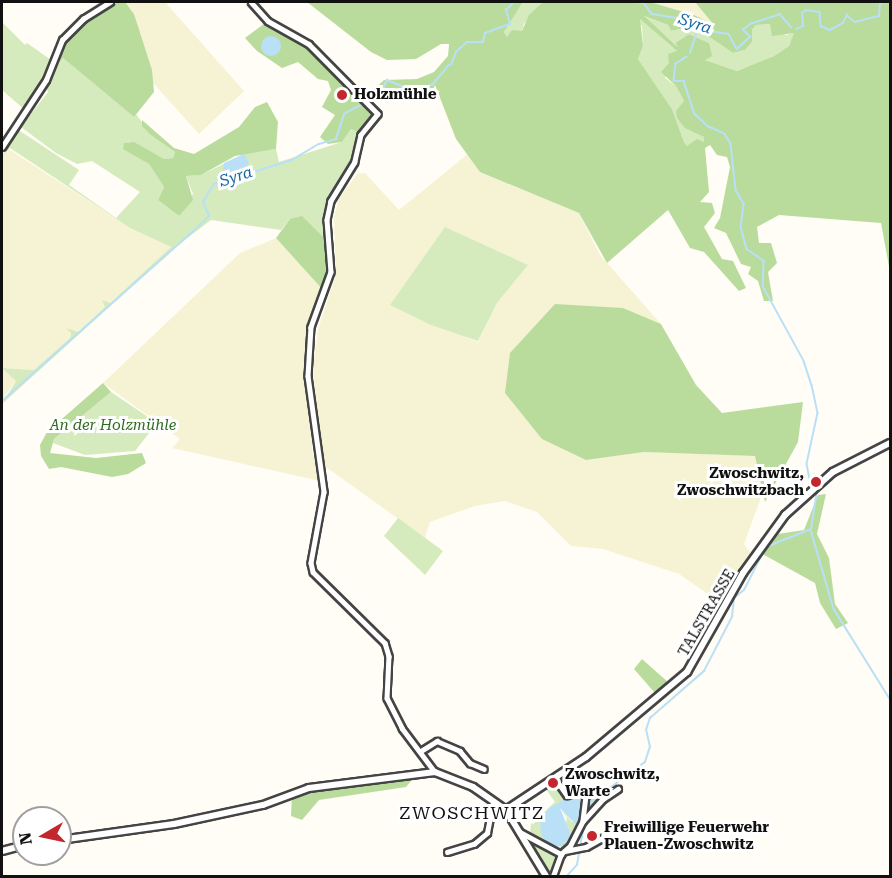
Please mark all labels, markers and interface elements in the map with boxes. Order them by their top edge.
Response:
water label: Syra [676,10,714,38]
place label: Holzmühle [354,86,437,104]
marker: Holzmühle [335,88,349,102]
water label: Syra [217,163,255,191]
park label: An der Holzmühle [50,417,176,435]
place label: Zwoschwitz, Zwoschwitzbach [677,464,804,499]
marker: Zwoschwitz, Zwoschwitzbach [809,475,823,489]
street label: TALSTRASSE [675,566,739,660]
place label: Zwoschwitz, Warte [565,765,660,800]
marker: Zwoschwitz, Warte [546,776,560,790]
district label: ZWOSCHWITZ [399,802,545,824]
north arrow [12,806,72,866]
place label: Freiwillige Feuerwehr Plauen-Zwoschwitz [604,818,769,853]
marker: Freiwillige Feuerwehr Plauen-Zwoschwitz [585,829,599,843]
text: N [15,831,36,846]

